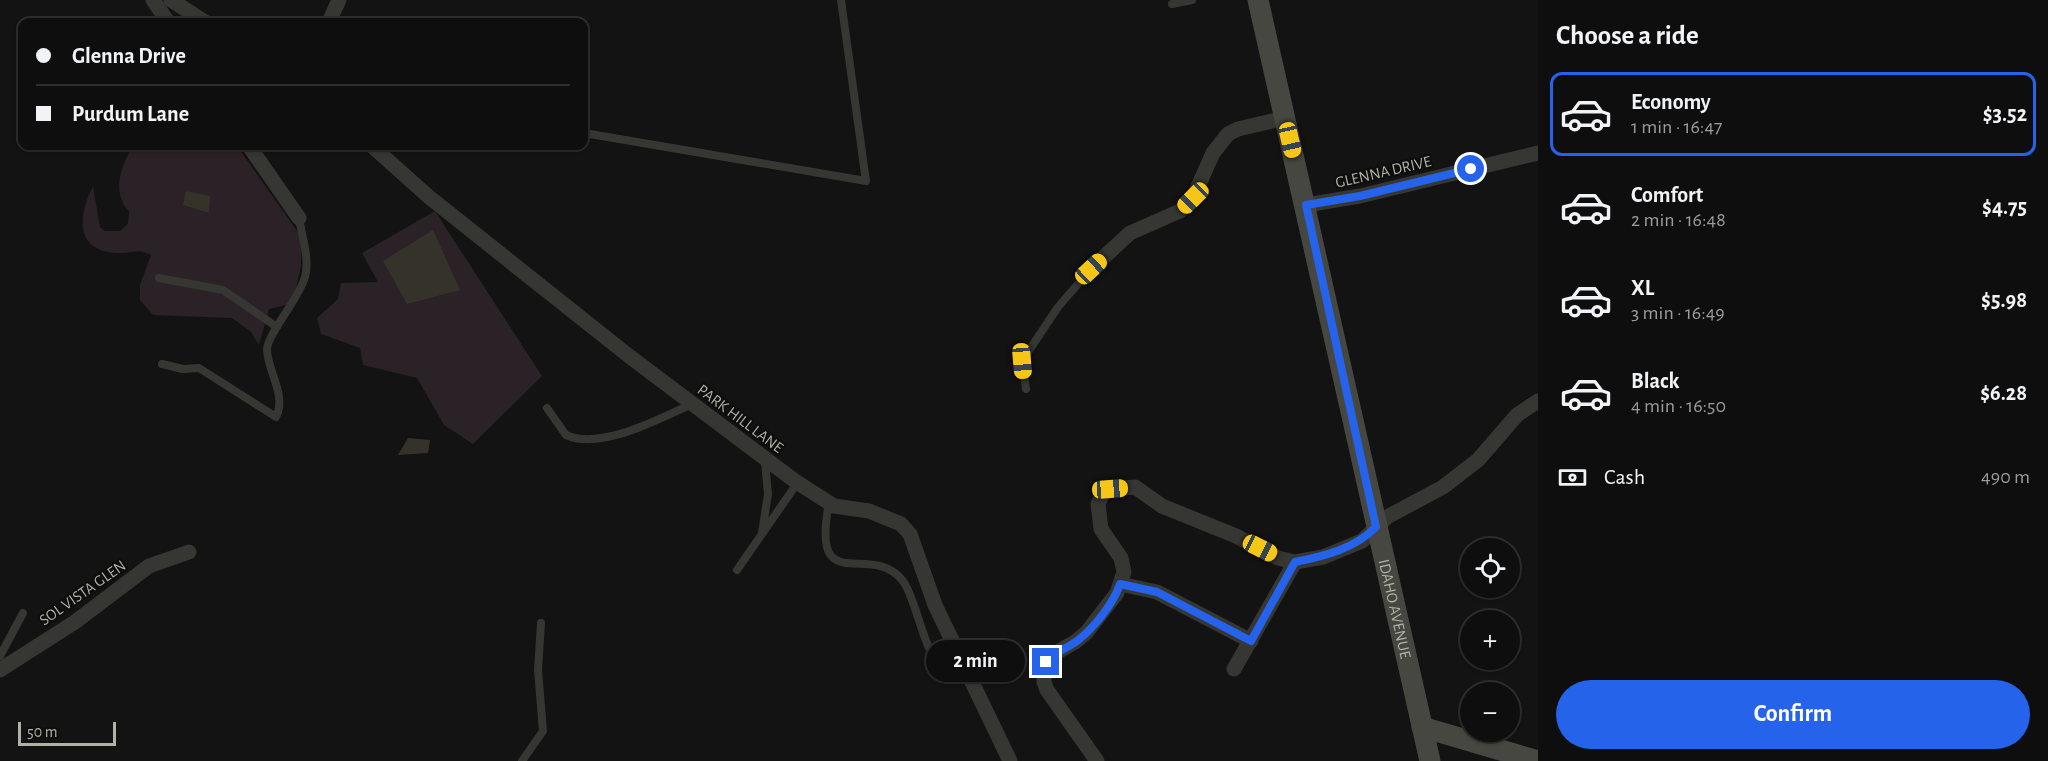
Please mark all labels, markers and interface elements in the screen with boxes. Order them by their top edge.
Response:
text: Choose a ride [1556,22,1699,49]
text: Glenna Drive [72,45,186,67]
icon: car [1559,87,1613,141]
text: Economy [1631,91,1711,113]
text: Purdum Lane [72,103,189,125]
text: $3.52 [1983,103,2027,125]
text: 1 min · 16:47 [1631,117,1722,137]
car [1277,120,1303,160]
street label: GLENNA DRIVE [1334,153,1433,191]
route start [1457,155,1484,182]
car [1174,179,1212,217]
icon: car [1559,180,1613,234]
text: Comfort [1631,184,1703,206]
text: $4.75 [1982,196,2027,218]
text: 2 min · 16:48 [1631,210,1726,230]
car [1072,250,1110,288]
icon: car [1559,273,1613,327]
text: XL [1631,277,1654,299]
text: $5.98 [1981,289,2027,311]
text: 3 min · 16:49 [1631,303,1725,323]
car [1011,342,1033,380]
icon: car [1559,366,1613,420]
text: Black [1631,370,1679,392]
street label: PARK HILL LANE [695,381,786,456]
text: $6.28 [1980,382,2027,404]
text: 4 min · 16:50 [1631,396,1726,416]
icon: cash [1556,461,1589,494]
text: Cash [1604,466,1645,488]
text: 490 m [1981,467,2030,487]
car [1091,479,1129,499]
car [1240,532,1280,564]
map controls [1460,538,1520,742]
button: locate [1460,538,1520,598]
street label: SOL VISTA GLEN [36,557,129,628]
street label: IDAHO AVENUE [1376,558,1414,660]
button: + [1460,610,1520,670]
callout: 2 min [926,641,1025,683]
route end [1032,648,1059,675]
text: 2 min [953,651,998,671]
button: Confirm [1556,680,2030,749]
button: − [1460,682,1520,742]
scale bar [18,719,116,746]
text: 50 m [27,724,58,740]

